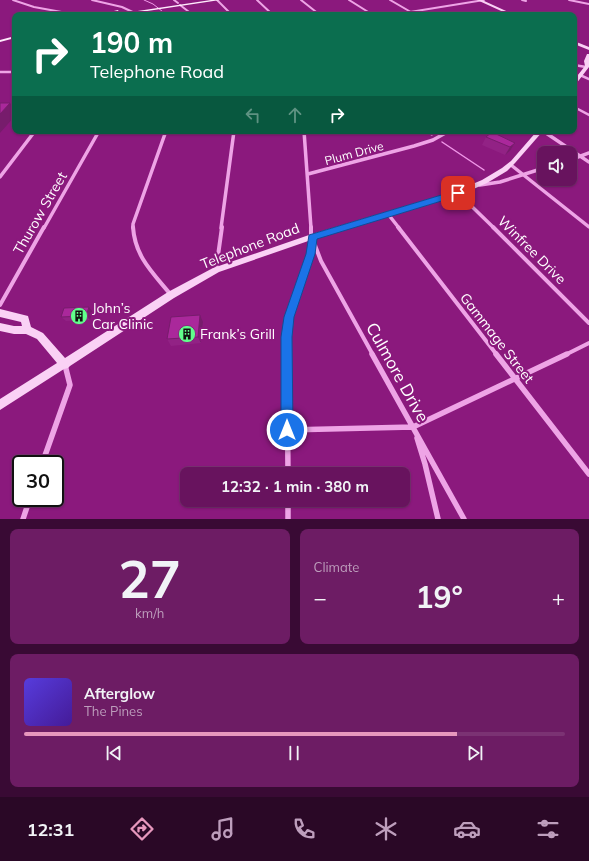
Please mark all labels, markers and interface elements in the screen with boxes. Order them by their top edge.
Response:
text: 190 m [90,25,173,60]
icon: right [24,28,76,80]
text: Telephone Road [90,60,224,83]
icon: left [242,104,264,126]
icon: ahead [284,104,306,126]
icon: right [326,104,348,126]
street label: Plum Drive [323,138,385,168]
map controls [537,146,577,186]
button: sound [537,146,577,186]
street label: Thurow Street [9,169,71,257]
pin [441,176,475,210]
icon: arrive [447,182,469,204]
street label: Winfree Drive [494,212,570,288]
street label: Telephone Road [198,219,302,273]
street label: Gammage Street [456,289,538,387]
place label: John’s Car Clinic [92,299,153,333]
building icon: John’s Car Clinic [69,306,89,326]
street label: Culmore Drive [362,318,434,426]
building icon: Frank’s Grill [177,324,197,344]
place label: Frank’s Grill [200,325,275,343]
position arrow [266,409,308,451]
speed limit sign: 30 [12,455,64,507]
text: 12:32 · 1 min · 380 m [221,477,369,496]
text: 27 [119,546,181,611]
text: Climate [314,559,359,575]
text: 19° [416,578,463,616]
text: − [314,584,327,612]
text: + [552,584,565,612]
text: km/h [135,605,164,621]
text: Afterglow [84,684,155,703]
text: The Pines [84,703,143,719]
icon: previous [103,742,125,764]
icon: pause [283,742,305,764]
icon: next [464,742,486,764]
icon: directions [128,815,156,843]
icon: music [209,815,237,843]
icon: phone [290,815,318,843]
icon: climate [372,815,400,843]
icon: car [453,815,481,843]
icon: filters [534,815,562,843]
text: 12:31 [27,818,74,841]

